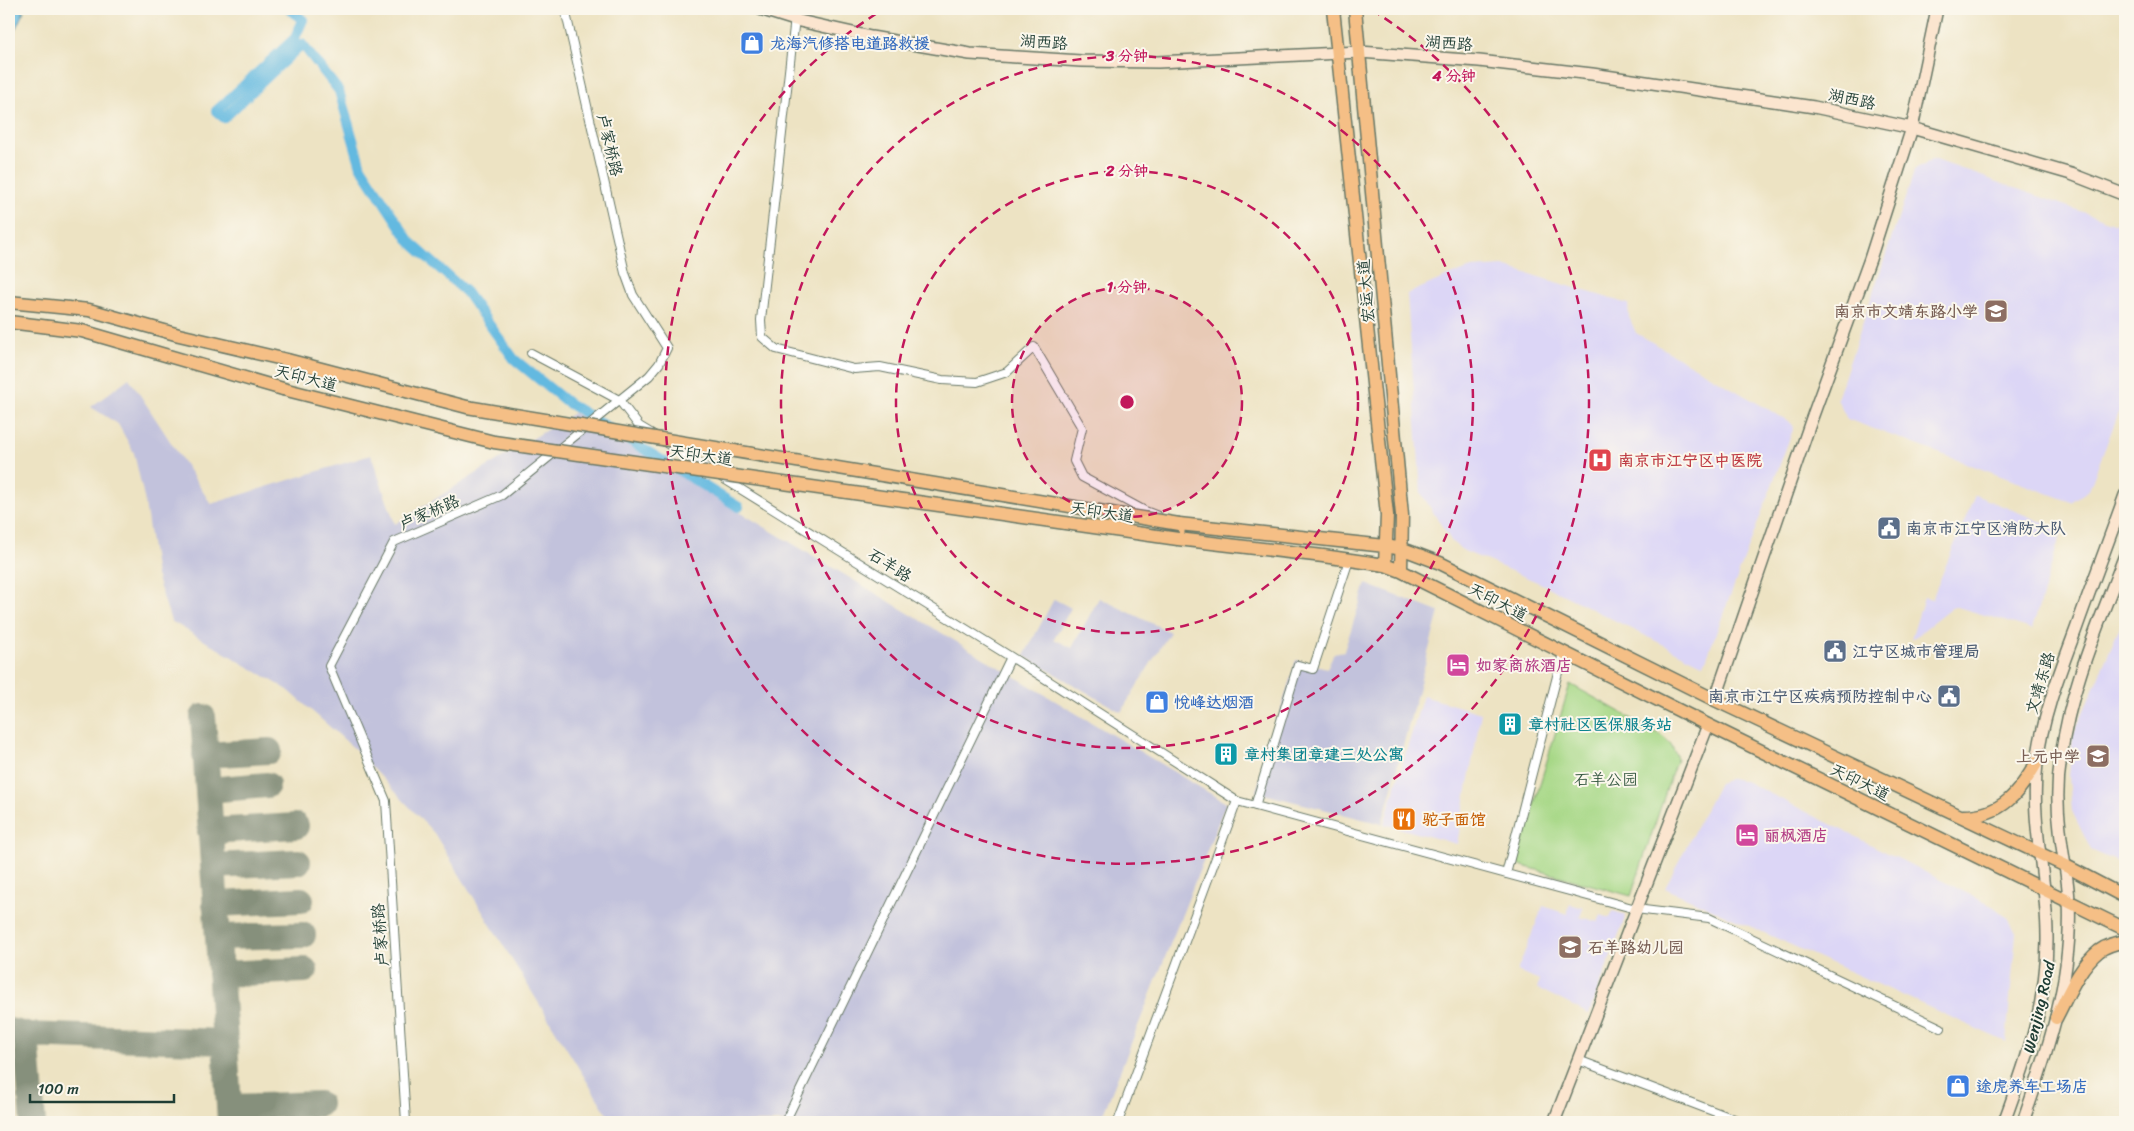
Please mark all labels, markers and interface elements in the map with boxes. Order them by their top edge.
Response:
street label: 湖西路 [1019,26,1069,58]
street label: 湖西路 [1424,27,1474,59]
place label: 龙海汽修搭电道路救援 [770,29,930,58]
shop icon: 龙海汽修搭电道路救援 [739,30,765,56]
text: 3 分钟 [1105,43,1148,69]
text: 4 分钟 [1431,63,1476,89]
street label: 湖西路 [1826,80,1878,118]
street label: 卢家桥路 [589,111,631,179]
text: 2 分钟 [1105,158,1148,184]
street label: 宏运大道 [1349,258,1383,324]
text: 1 分钟 [1107,274,1147,300]
place label: 南京市文靖东路小学 [1834,297,1978,326]
school or university icon: 南京市文靖东路小学 [1983,298,2009,324]
street label: 天印大道 [271,356,341,400]
centre of rings [1118,393,1136,411]
street label: 天印大道 [667,436,735,474]
place label: 南京市江宁区中医院 [1618,446,1762,475]
hospital icon: 南京市江宁区中医院 [1587,447,1613,473]
street label: 卢家桥路 [394,486,464,538]
street label: 天印大道 [1068,493,1136,531]
place label: 南京市江宁区消防大队 [1906,514,2066,543]
public building icon: 南京市江宁区消防大队 [1876,515,1902,541]
street label: 石羊路 [862,540,918,590]
street label: 天印大道 [1463,575,1533,629]
place label: 江宁区城市管理局 [1852,637,1980,666]
public building icon: 江宁区城市管理局 [1822,638,1848,664]
street label: 文靖东路 [2017,648,2063,718]
place label: 如家商旅酒店 [1476,651,1572,680]
hotel icon: 如家商旅酒店 [1445,652,1471,678]
place label: 南京市江宁区疾病预防控制中心 [1708,682,1932,711]
public building icon: 南京市江宁区疾病预防控制中心 [1936,683,1962,709]
place label: 悦峰达烟酒 [1174,688,1254,717]
shop icon: 悦峰达烟酒 [1144,689,1170,715]
place label: 章村社区医保服务站 [1528,710,1672,739]
building icon: 章村社区医保服务站 [1497,711,1523,737]
place label: 章村集团章建三处公寓 [1244,740,1404,769]
building icon: 章村集团章建三处公寓 [1213,741,1239,767]
place label: 上元中学 [2016,742,2080,771]
school or university icon: 上元中学 [2085,743,2111,769]
street label: 天印大道 [1825,755,1895,809]
park label: 石羊公园 [1574,765,1638,794]
place label: 驼子面馆 [1422,805,1486,834]
restaurant icon: 驼子面馆 [1391,806,1417,832]
place label: 丽枫酒店 [1764,821,1828,850]
hotel icon: 丽枫酒店 [1734,822,1760,848]
street label: 卢家桥路 [363,902,397,968]
place label: 石羊路幼儿园 [1588,933,1684,962]
school or university icon: 石羊路幼儿园 [1557,934,1583,960]
street label: Wenjing Road [2014,957,2064,1056]
scale bar [30,1071,174,1103]
place label: 途虎养车工场店 [1976,1072,2088,1101]
shop icon: 途虎养车工场店 [1945,1073,1971,1099]
text: 100 m [38,1076,79,1102]

